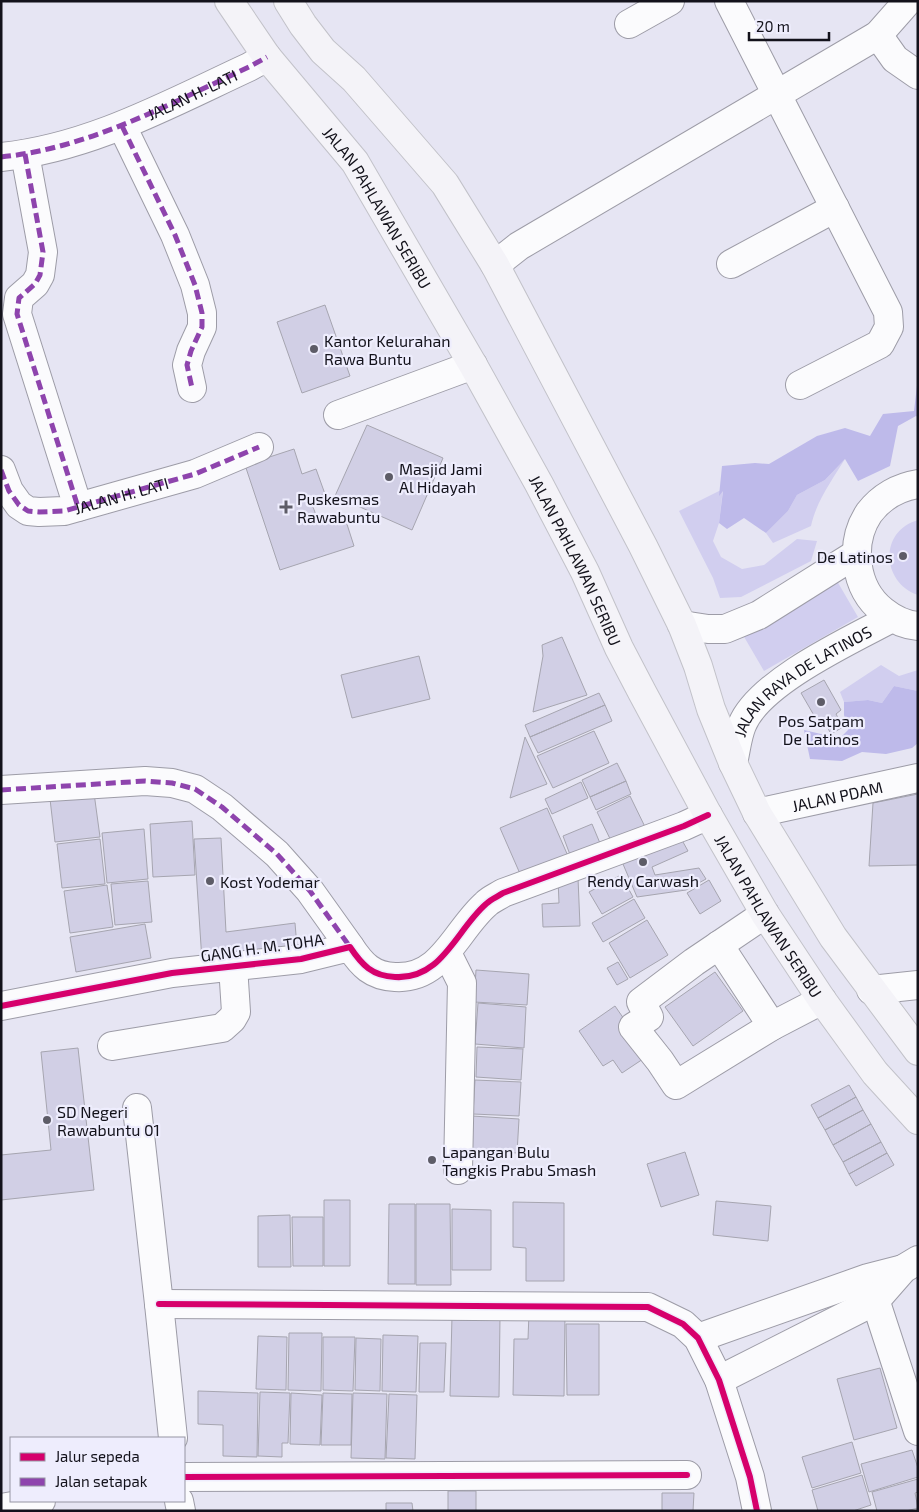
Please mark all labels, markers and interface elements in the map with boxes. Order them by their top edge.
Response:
scale bar [749,10,829,42]
text: 20 m [756,17,790,35]
street label: JALAN H. LATI [144,65,240,123]
street label: JALAN PAHLAWAN SERIBU [320,122,436,292]
place label: Kantor Kelurahan Rawa Buntu [324,331,451,368]
marker: Kantor Kelurahan Rawa Buntu [308,343,320,355]
place label: Masjid Jami Al Hidayah [399,459,483,496]
marker: Masjid Jami Al Hidayah [383,471,395,483]
street label: JALAN PAHLAWAN SERIBU [526,471,626,648]
street label: JALAN H. LATI [72,472,171,517]
place label: Puskesmas Rawabuntu [297,489,380,526]
marker: Puskesmas Rawabuntu [279,500,293,514]
place label: De Latinos [817,547,893,566]
marker: De Latinos [897,550,909,562]
street label: JALAN RAYA DE LATINOS [729,621,874,739]
marker: Pos Satpam De Latinos [815,696,827,708]
place label: Pos Satpam De Latinos [778,711,864,748]
street label: JALAN PDAM [790,776,884,815]
street label: JALAN PAHLAWAN SERIBU [712,831,827,1000]
marker: Rendy Carwash [637,856,649,868]
place label: Rendy Carwash [587,871,699,890]
place label: Kost Yodemar [220,872,320,891]
marker: Kost Yodemar [204,875,216,887]
street label: GANG H. M. TOHA [199,929,325,965]
place label: SD Negeri Rawabuntu 01 [57,1102,160,1139]
marker: SD Negeri Rawabuntu 01 [41,1114,53,1126]
place label: Lapangan Bulu Tangkis Prabu Smash [442,1142,596,1179]
marker: Lapangan Bulu Tangkis Prabu Smash [426,1154,438,1166]
legend [10,1437,185,1502]
text: Jalur sepeda [55,1447,140,1465]
text: Jalan setapak [55,1472,148,1490]

